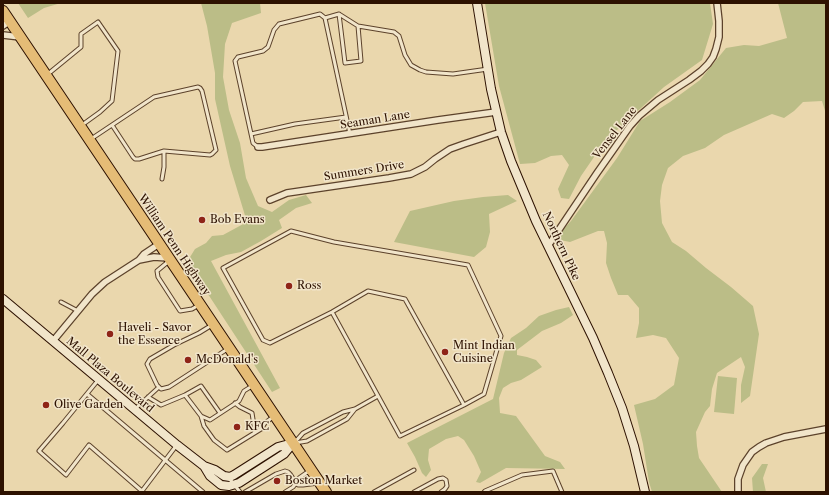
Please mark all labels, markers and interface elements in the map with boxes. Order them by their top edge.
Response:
street label: Vensel Lane [590,104,640,162]
street label: Seaman Lane [339,108,411,132]
street label: Summers Drive [323,158,405,184]
street label: William Penn Highway [135,192,213,298]
street label: Northern Pike [539,210,583,282]
place label: Bob Evans [210,213,265,227]
marker: Bob Evans [197,215,207,225]
place label: Ross [297,279,321,293]
marker: Ross [284,281,294,291]
place label: Haveli - Savor the Essence [118,321,191,347]
marker: Haveli - Savor the Essence [105,329,115,339]
street label: Mall Plaza Boulevard [64,335,156,415]
place label: Mint Indian Cuisine [453,339,515,365]
marker: Mint Indian Cuisine [440,347,450,357]
place label: McDonald's [196,353,258,367]
marker: McDonald's [183,355,193,365]
place label: Olive Garden [54,398,123,412]
marker: Olive Garden [41,400,51,410]
place label: KFC [245,420,269,434]
marker: KFC [232,422,242,432]
place label: Boston Market [285,474,362,488]
marker: Boston Market [272,476,282,486]

